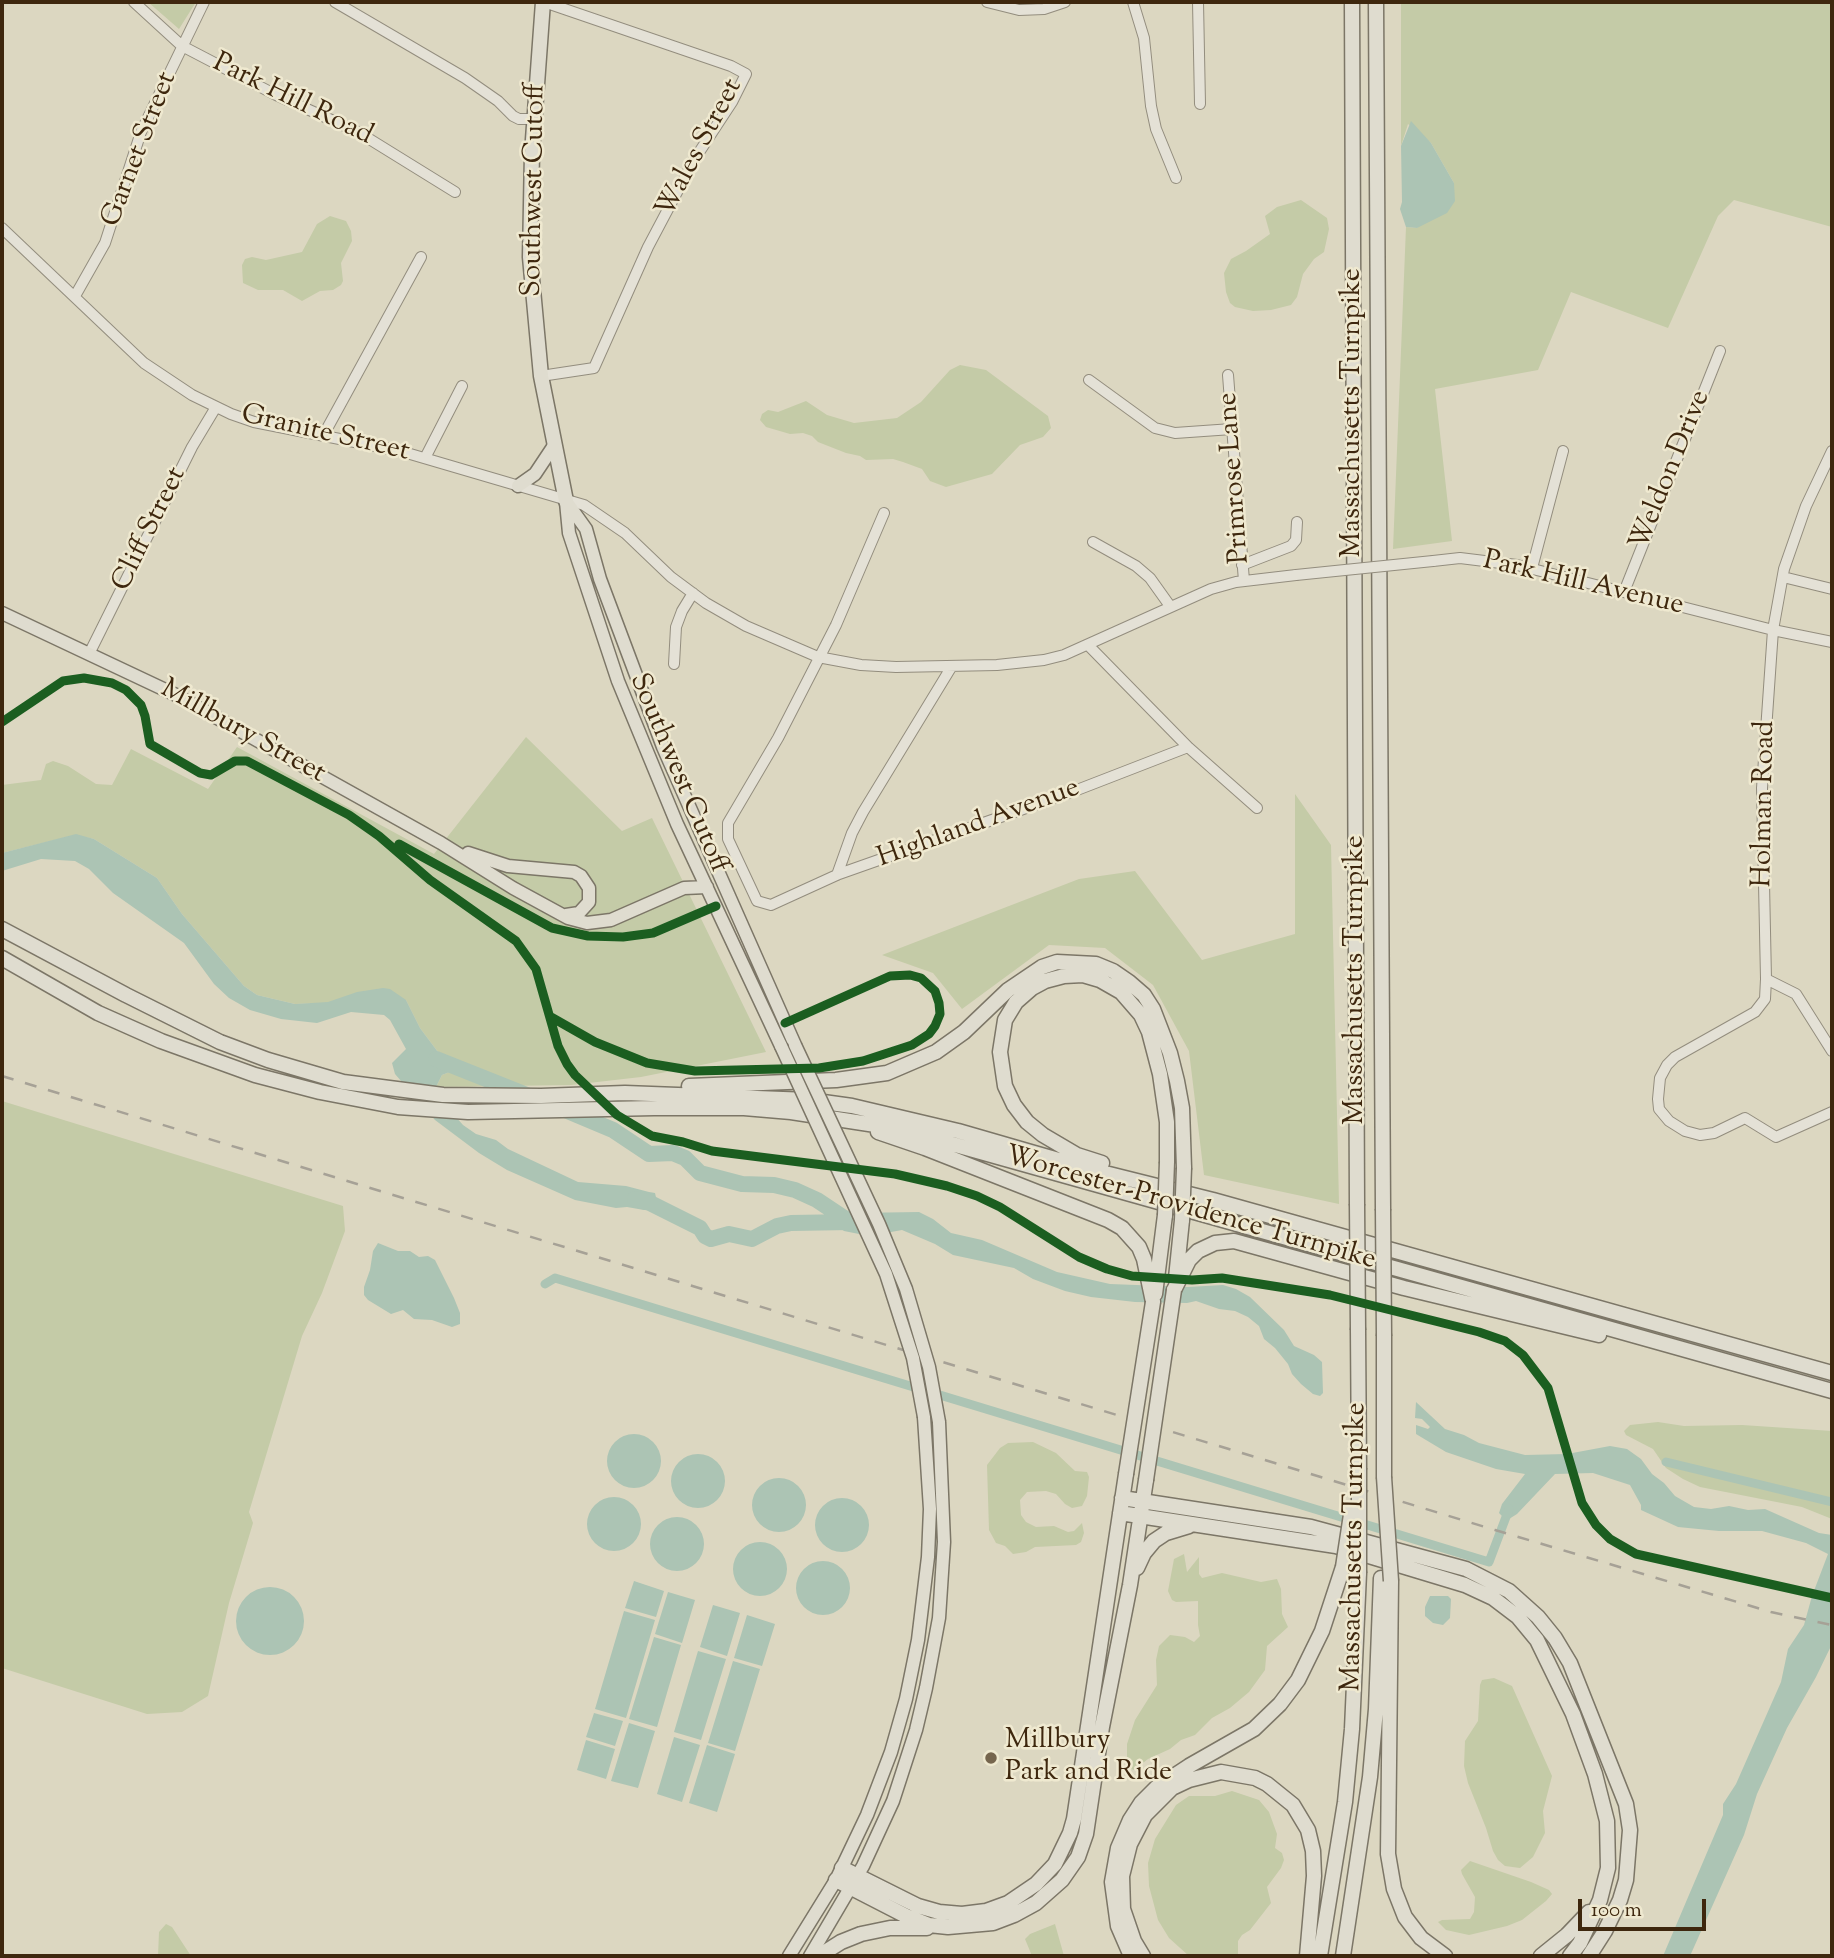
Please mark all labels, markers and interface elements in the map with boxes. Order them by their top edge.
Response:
street label: Park Hill Road [206,48,378,154]
street label: Garnet Street [96,68,186,232]
street label: Wales Street [650,74,752,224]
street label: Southwest Cutoff [517,83,555,297]
street label: Massachusetts Turnpike [1337,268,1371,558]
street label: Weldon Drive [1625,386,1719,556]
street label: Primrose Lane [1213,391,1259,565]
street label: Granite Street [238,399,412,471]
street label: Cliff Street [107,463,195,597]
street label: Park Hill Avenue [1479,546,1687,624]
street label: Southwest Cutoff [620,669,734,879]
street label: Millbury Street [154,674,330,792]
street label: Holman Road [1748,720,1784,888]
street label: Highland Avenue [873,773,1085,877]
street label: Massachusetts Turnpike [1340,835,1374,1125]
street label: Worcester-Providence Turnpike [1001,1141,1379,1279]
street label: Massachusetts Turnpike [1337,1402,1375,1692]
place label: Millbury Park and Ride [1005,1725,1172,1791]
marker: Millbury Park and Ride [983,1750,999,1766]
scale bar [1582,1884,1710,1928]
text: 100 m [1591,1896,1642,1926]

